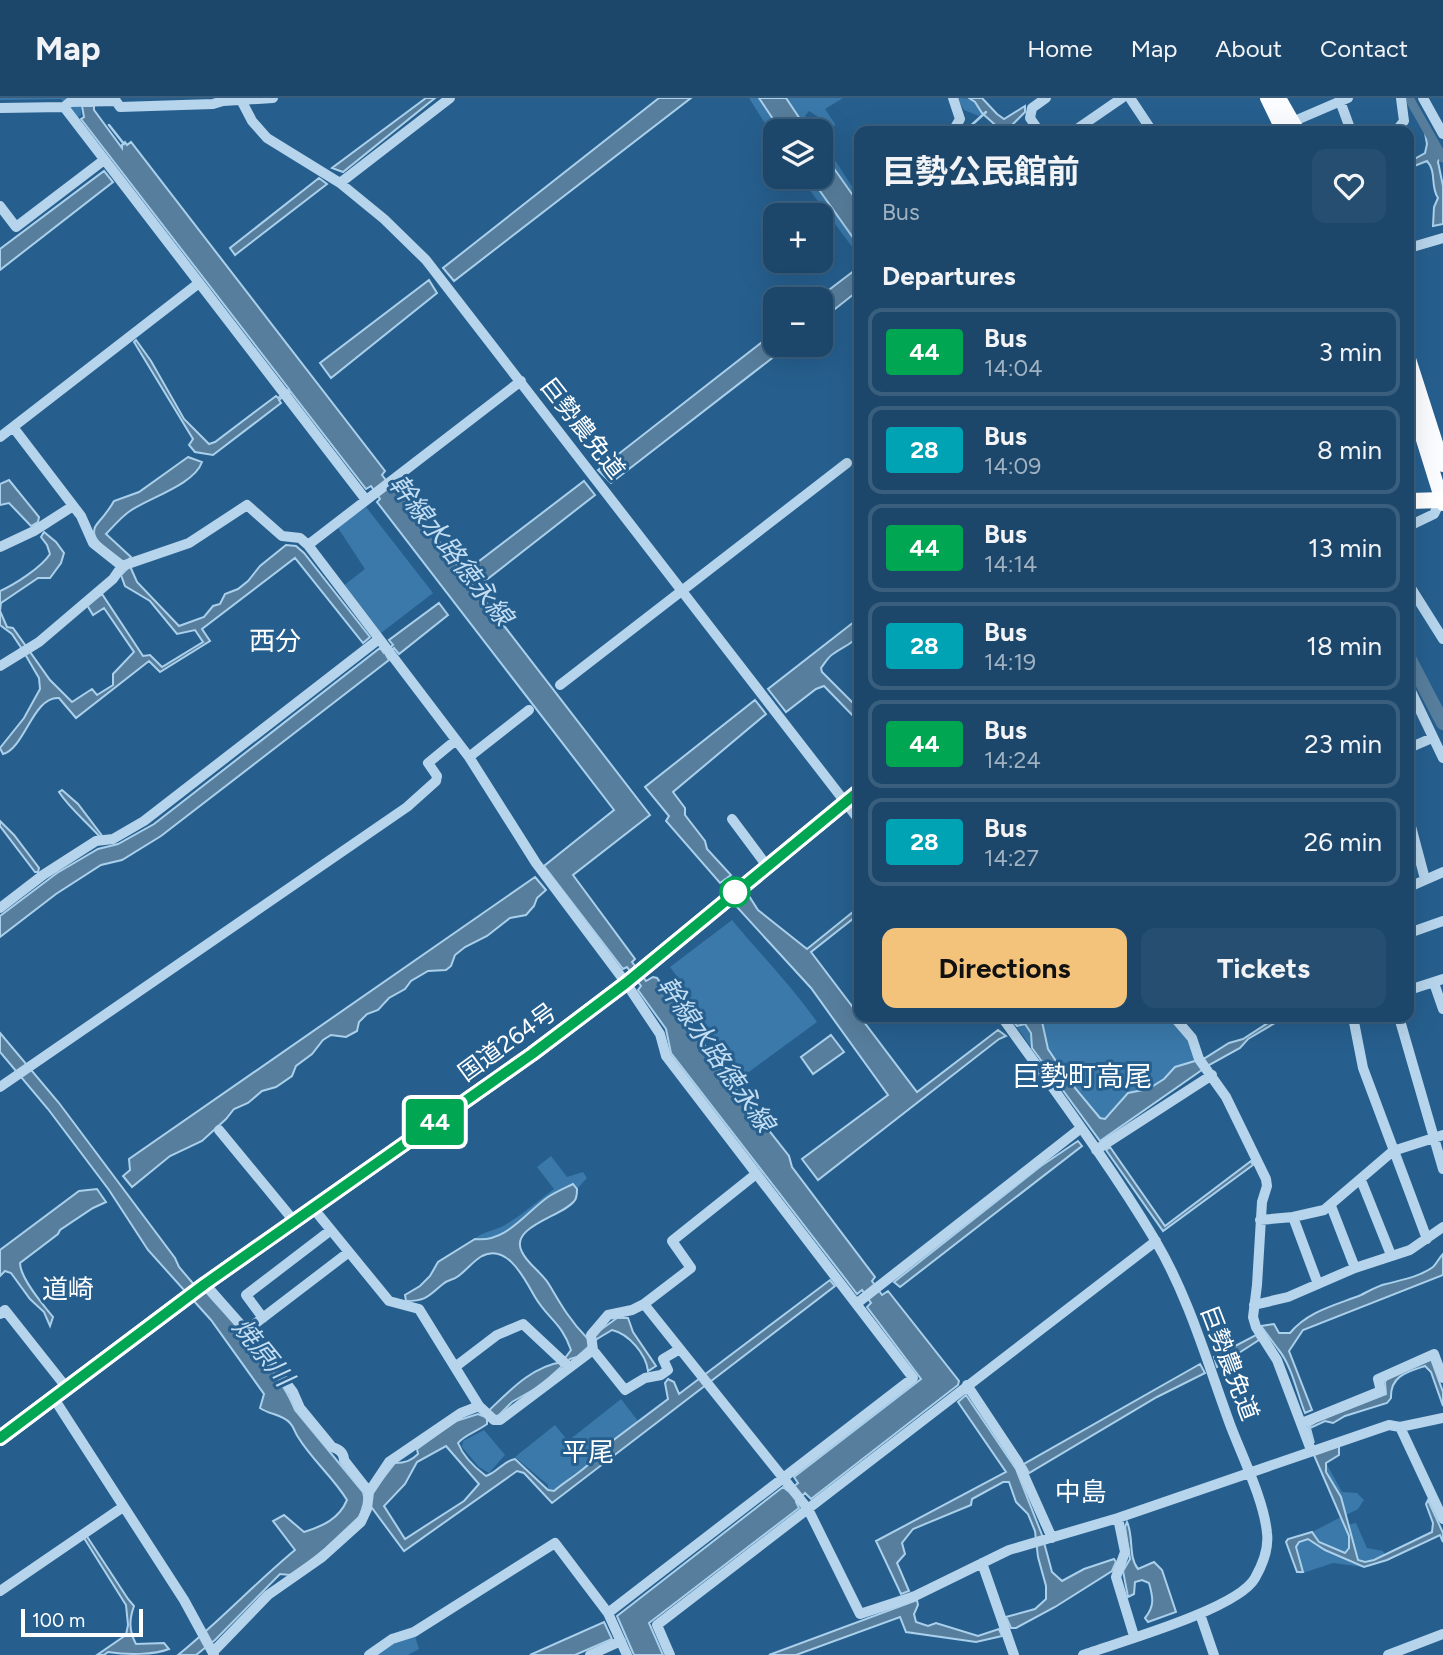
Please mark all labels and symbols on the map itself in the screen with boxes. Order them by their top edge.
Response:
street label: 巨勢農免道 [535,372,631,484]
water label: 幹線水路徳永線 [382,468,521,634]
district label: 西分 [249,625,301,657]
unlabelled marker [720,877,750,907]
water label: 幹線水路徳永線 [651,970,783,1140]
street label: 国道264号 [452,997,562,1087]
district label: 巨勢町高尾 [1012,1059,1152,1093]
line badge: 44 [404,1099,466,1145]
district label: 道崎 [42,1273,94,1305]
street label: 巨勢農免道 [1195,1302,1265,1424]
water label: 焼原川 [226,1312,302,1395]
district label: 平尾 [562,1436,614,1468]
district label: 中島 [1055,1476,1107,1508]
scale bar [21,1606,144,1638]

